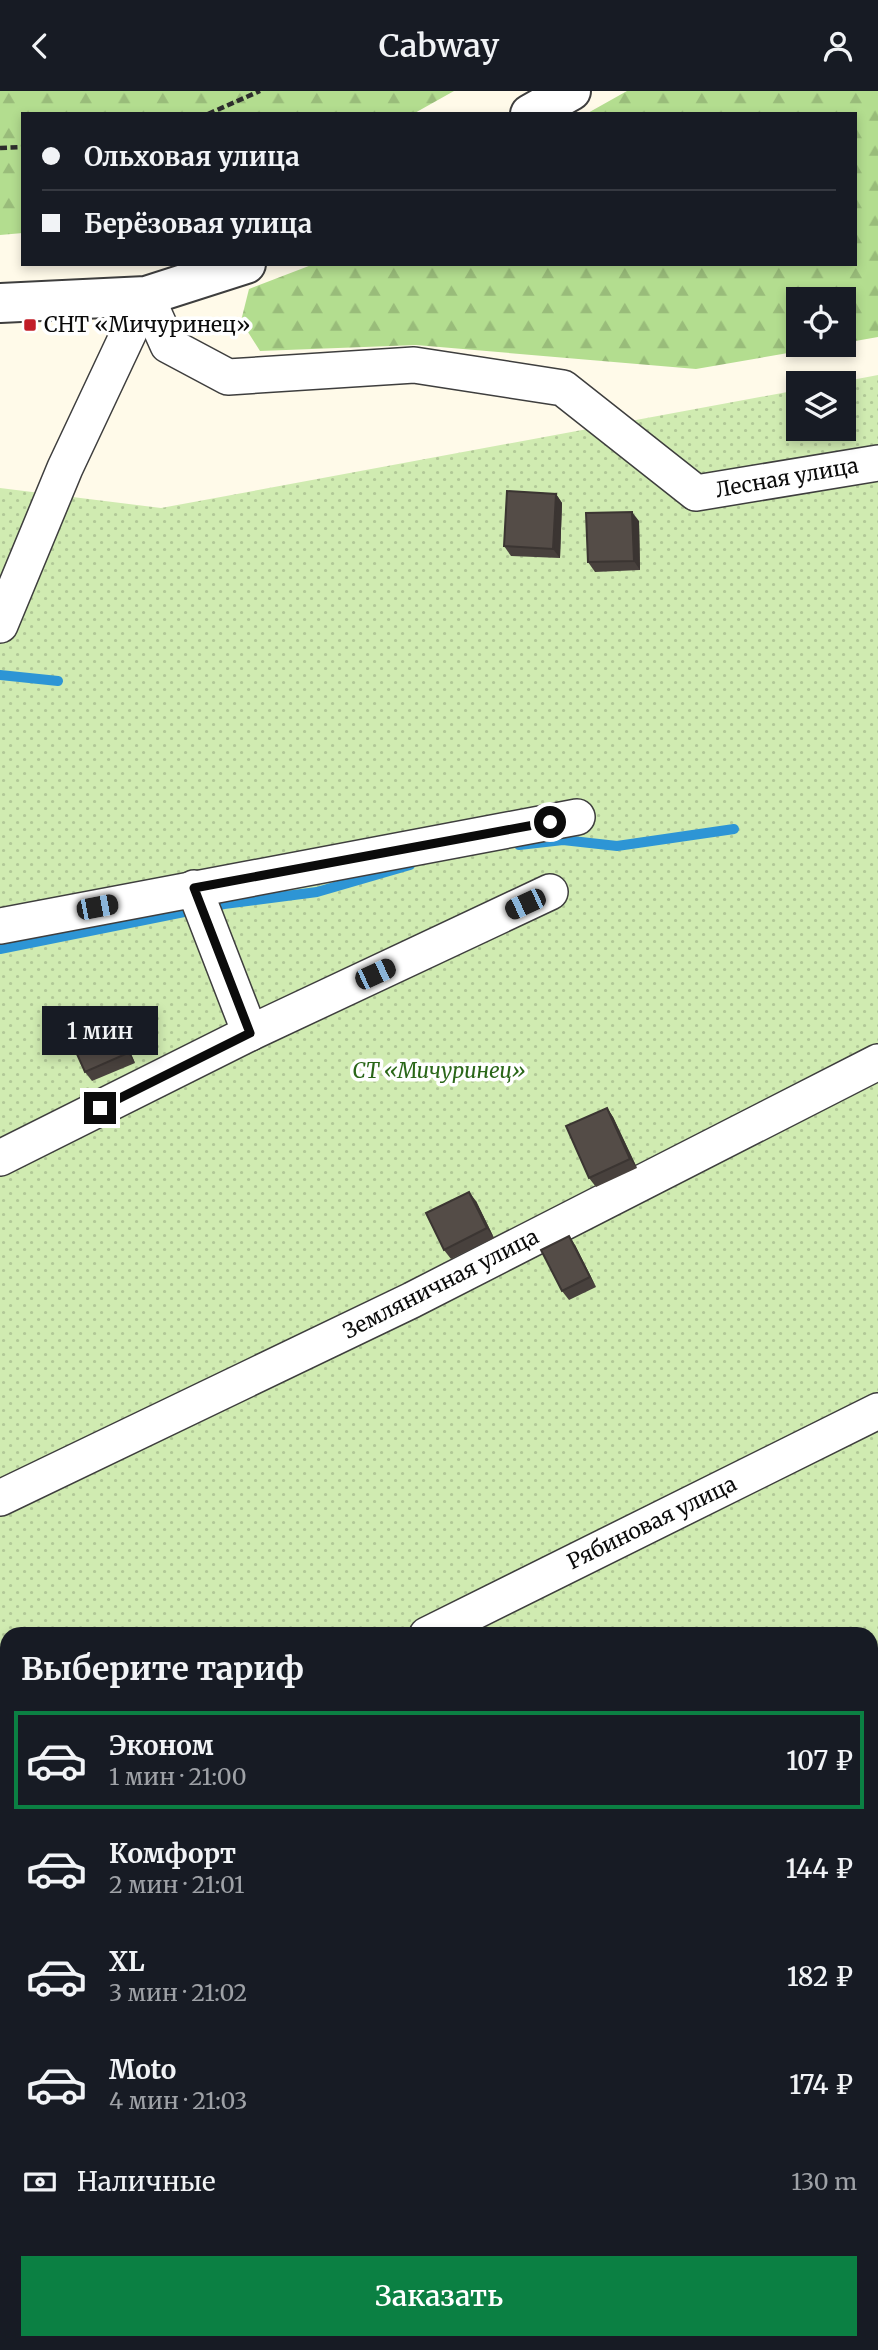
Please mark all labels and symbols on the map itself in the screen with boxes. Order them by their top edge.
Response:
place label: СНТ «Мичуринец» [44,311,250,338]
marker: СНТ «Мичуринец» [22,317,38,333]
street label: Лесная улица [713,452,860,503]
route start [534,806,566,838]
car [502,886,549,922]
car [75,893,120,921]
car [352,956,399,992]
callout: 1 мин [42,1007,158,1055]
park label: СТ «Мичуринец» [352,1057,526,1084]
route end [84,1092,116,1124]
street label: Земляничная улица [339,1223,543,1345]
street label: Рябиновая улица [563,1470,741,1575]

